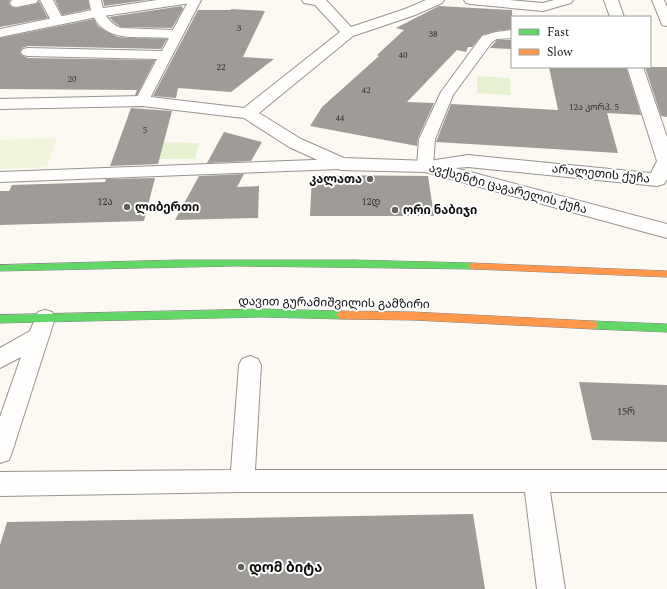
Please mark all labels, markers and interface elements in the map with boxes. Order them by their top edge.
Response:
legend [511,16,651,68]
house number: 3 [237,21,242,35]
text: Fast [547,23,569,42]
house number: 38 [428,27,438,41]
text: Slow [547,43,573,62]
house number: 40 [398,48,408,62]
house number: 22 [216,60,226,74]
house number: 20 [67,72,77,86]
house number: 42 [361,83,371,97]
house number: 12ა კორპ. 5 [569,100,619,114]
house number: 44 [335,111,345,125]
house number: 5 [143,123,148,137]
street label: ავქსენტი ცაგარელის ქუჩა [427,159,589,219]
street label: არალეთის ქუჩა [551,159,651,189]
place label: კალათა [309,170,362,189]
marker: კალათა [365,174,375,184]
house number: 12ა [97,194,113,210]
house number: 12დ [362,194,381,210]
place label: ლიბერთი [135,198,199,217]
place label: ორი ნაბიჯი [403,201,477,220]
marker: ლიბერთი [122,202,132,212]
marker: ორი ნაბიჯი [390,205,400,215]
street label: დავით გურამიშვილის გამზირი [238,292,430,314]
house number: 15რ [617,404,635,420]
place label: დომ ბიტა [249,557,322,578]
marker: დომ ბიტა [236,562,246,572]

